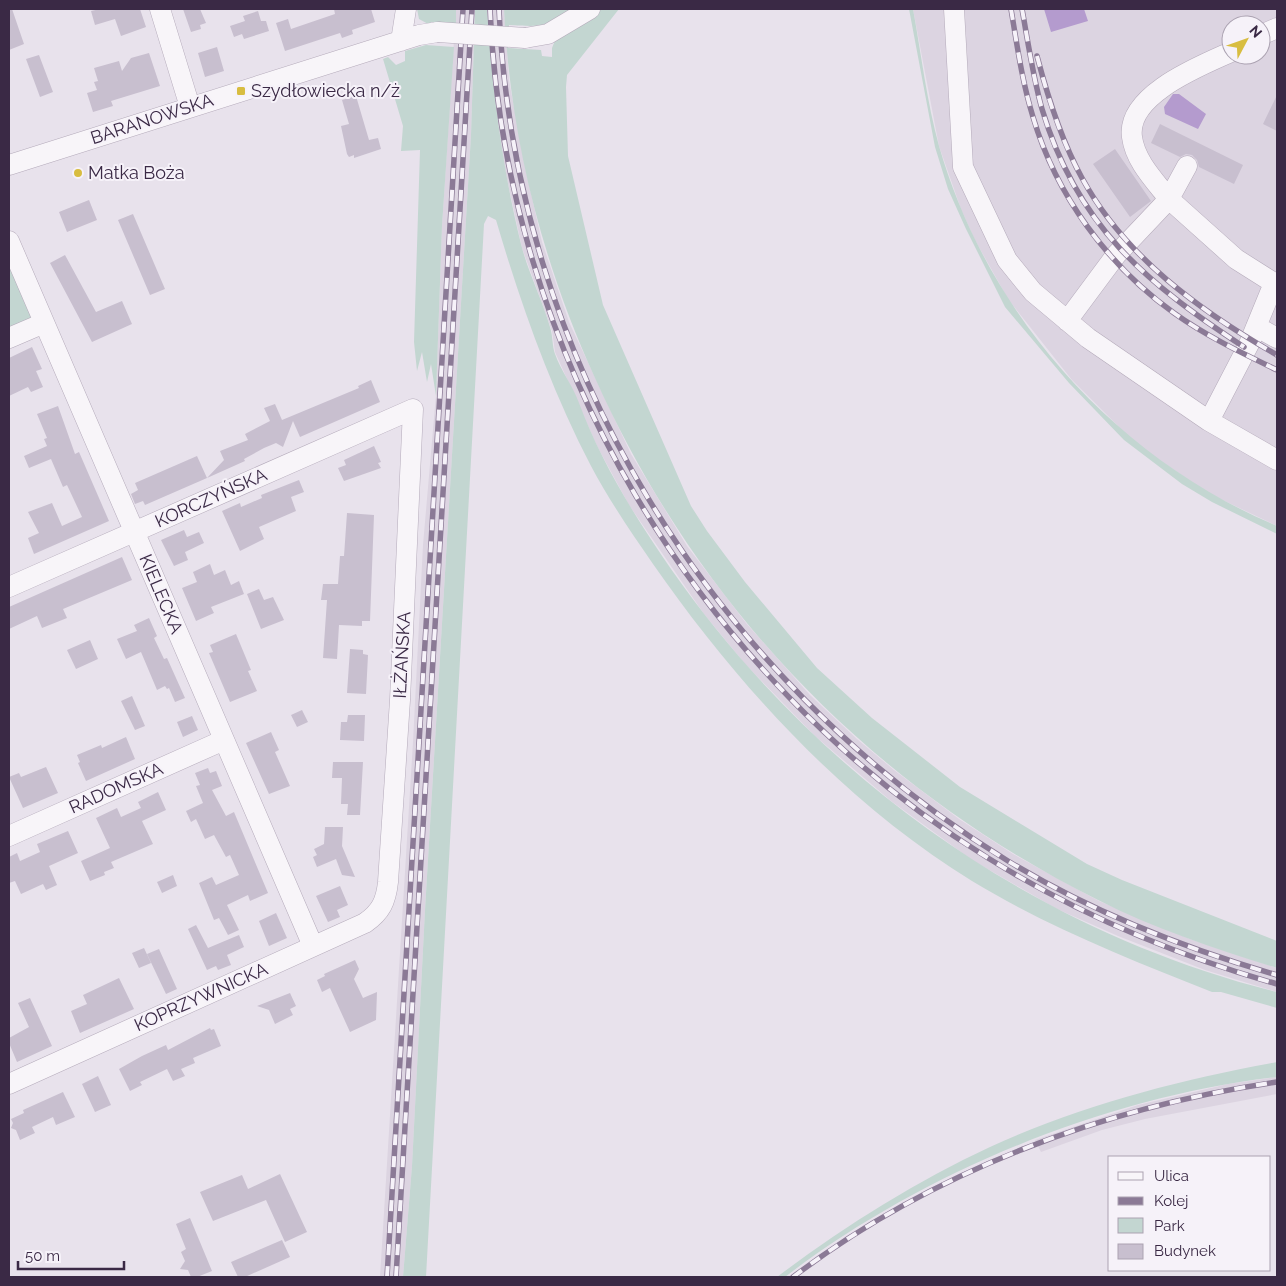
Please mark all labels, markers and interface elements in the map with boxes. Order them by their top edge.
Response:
north arrow [1221,15,1271,65]
text: N [1246,22,1265,41]
place label: Szydłowiecka n/ż [251,80,400,101]
marker: Szydłowiecka n/ż [235,85,247,97]
street label: BARANOWSKA [88,89,216,148]
place label: Matka Boża [88,162,185,183]
marker: Matka Boża [72,167,84,179]
street label: KORCZYŃSKA [151,463,270,532]
street label: KIELECKA [135,551,188,637]
street label: IŁŻAŃSKA [388,611,414,699]
street label: RADOMSKA [66,757,166,818]
street label: KOPRZYWNICKA [131,958,271,1035]
legend [1108,1156,1271,1271]
text: Ulica [1154,1167,1189,1185]
text: Kolej [1154,1192,1188,1210]
text: Park [1154,1217,1185,1235]
scale bar [18,1238,124,1270]
text: Budynek [1154,1242,1216,1260]
text: 50 m [25,1247,60,1265]

